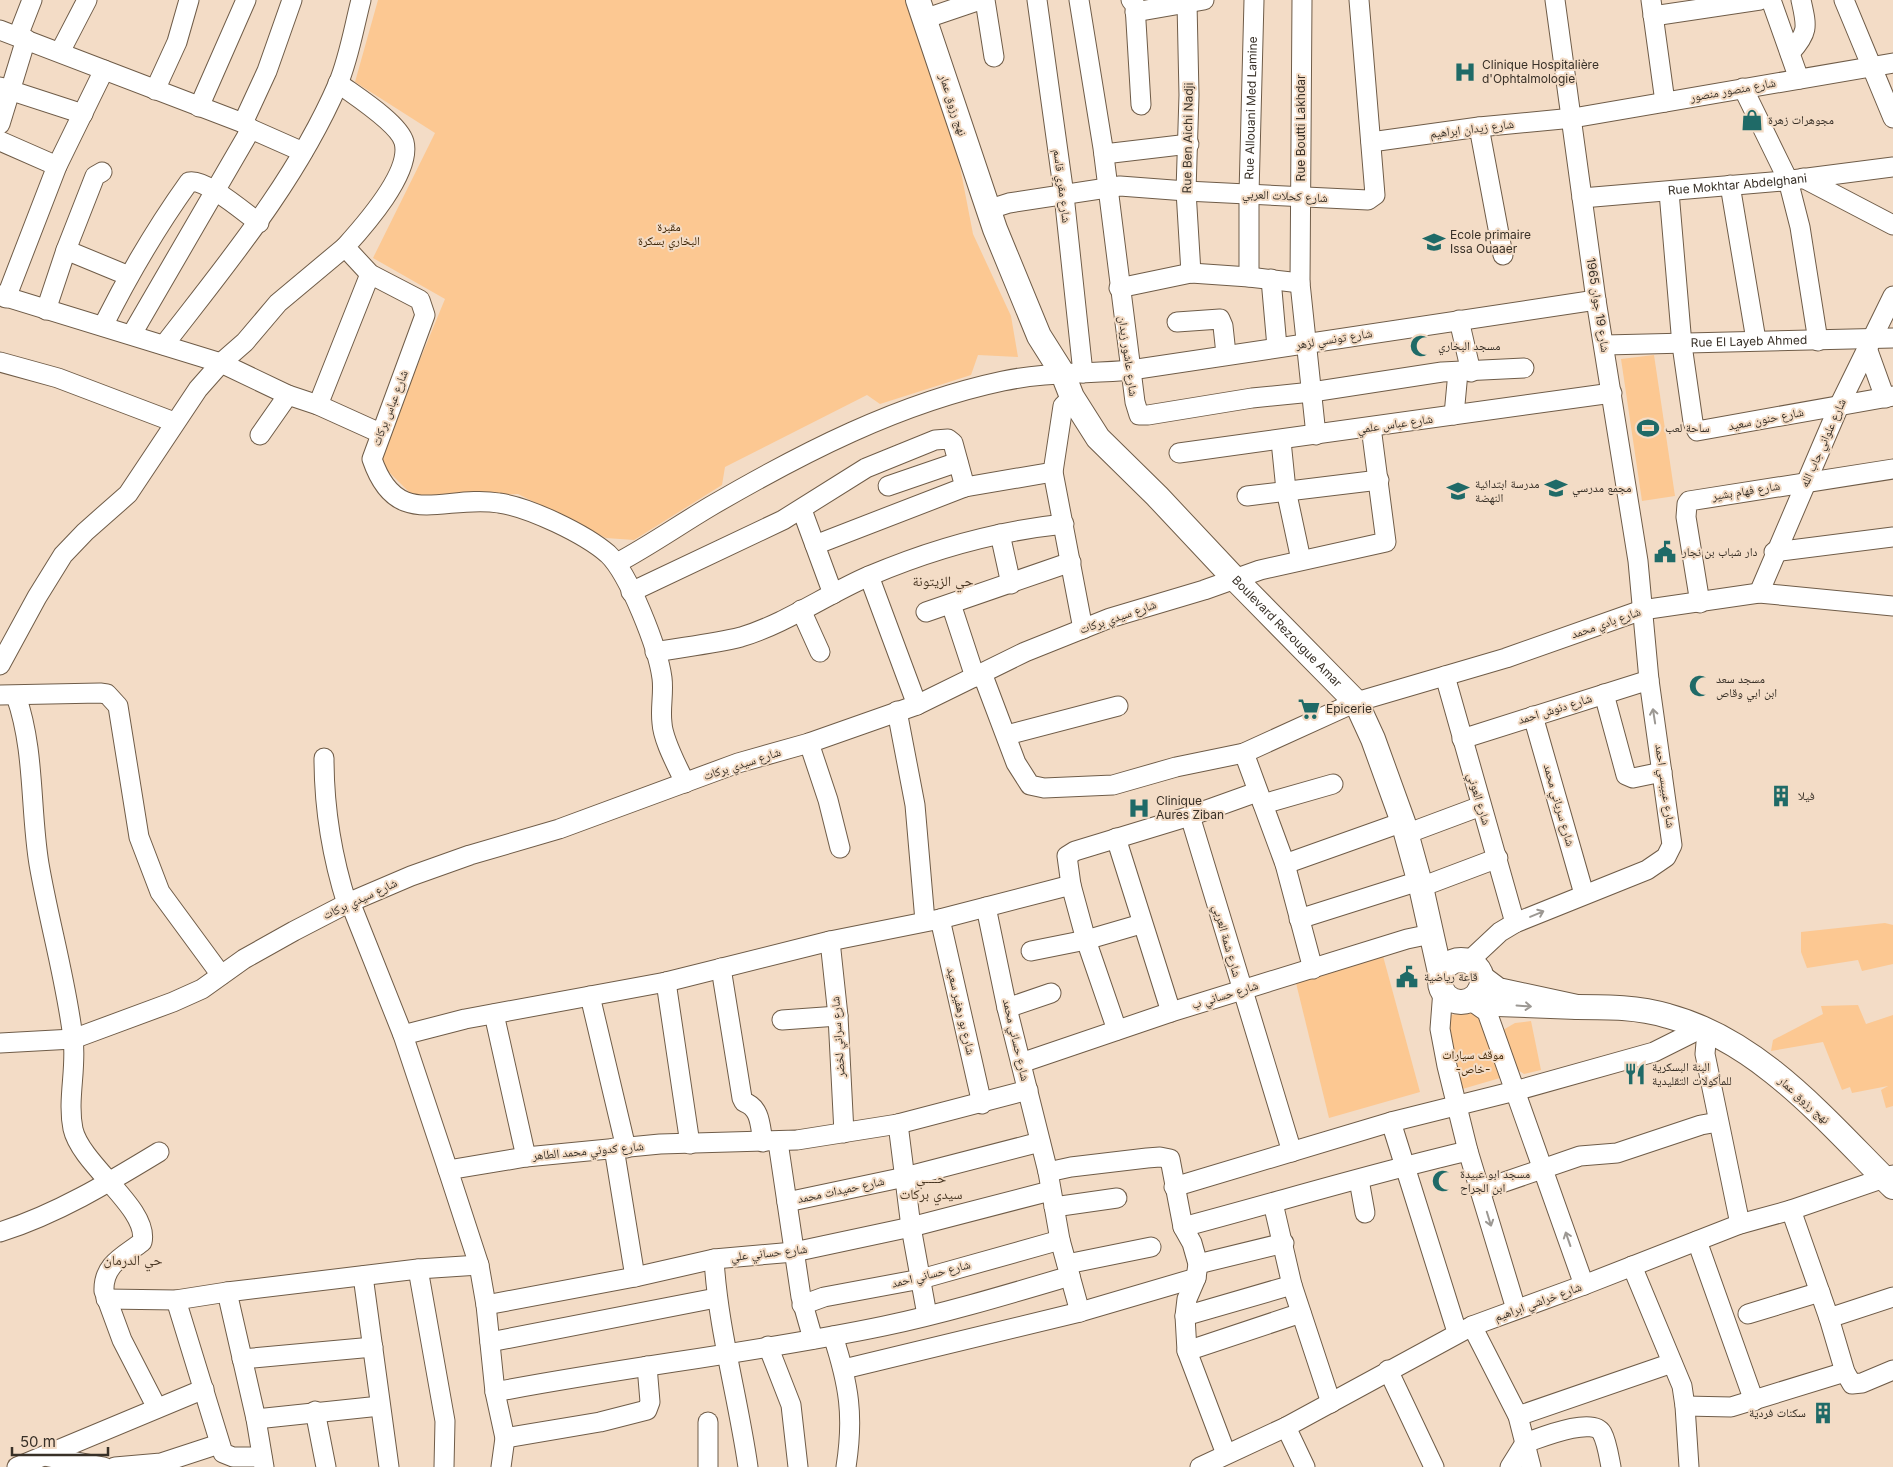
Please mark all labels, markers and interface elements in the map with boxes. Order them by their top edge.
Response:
street label: Rue Allouani Med Lamine [1241,36,1260,180]
place label: Clinique Hospitalière d'Ophtalmologie [1482,57,1599,86]
hospital icon: Clinique Hospitalière d'Ophtalmologie [1452,59,1478,85]
street label: نهج رزوق عمار [936,71,970,138]
street label: Rue Boutti Lakhdar [1293,74,1308,181]
street label: شارع منصور منصور [1688,75,1777,106]
street label: Rue Ben Aichi Nadji [1179,82,1196,194]
shop icon: مجوهرات زهرة [1739,107,1765,133]
place label: مجوهرات زهرة [1768,112,1834,127]
street label: شارع زيدان ابراهيم [1429,116,1515,142]
street label: شارع مقري قاسم [1048,148,1074,224]
street label: Rue Mokhtar Abdelghani [1667,170,1808,198]
street label: شارع كحلات العربي [1242,186,1328,208]
park label: مقبرة البخاري بسكرة [638,219,700,251]
place label: Ecole primaire Issa Ouaaer [1450,227,1531,256]
school or university icon: Ecole primaire Issa Ouaaer [1421,229,1447,255]
street label: شارع 19 جوان 1965 [1583,257,1613,354]
street label: شارع عاشور زيدان [1114,315,1142,397]
street label: شارع تونسي لزهر [1294,325,1374,355]
street label: Rue El Layeb Ahmed [1690,332,1807,350]
mosque icon: مسجد البخاري [1408,333,1434,359]
place label: مسجد البخاري [1438,338,1500,356]
street label: شارع عباس بركات [368,368,412,448]
street label: شارع علواني جاب الله [1796,396,1852,491]
street label: شارع حنون سعيد [1727,404,1805,434]
street label: شارع عباس علمي [1356,411,1434,439]
sports icon: ساحة لعب [1635,415,1661,441]
place label: ساحة لعب [1665,420,1710,435]
school or university icon: مجمع مدرسي [1543,475,1569,501]
place label: مدرسة ابتدائية النهضة [1475,476,1540,505]
school or university icon: مدرسة ابتدائية النهضة [1445,478,1471,504]
street label: شارع فهام بشير [1710,478,1781,504]
place label: مجمع مدرسي [1572,480,1631,498]
public building icon: دار شباب بن نجار [1652,539,1678,565]
place label: دار شباب بن نجار [1681,544,1758,559]
district label: حي الزيتونة [913,572,974,593]
street label: Boulevard Rezougue Amar [1229,572,1346,691]
street label: شارع سيدي بركات [1077,596,1159,640]
street label: شارع بادي محمد [1569,604,1644,644]
place label: مسجد سعد ابن ابي وقاص [1716,671,1777,703]
mosque icon: مسجد سعد ابن ابي وقاص [1687,673,1713,699]
street label: شارع دنوش احمد [1516,690,1594,728]
supermarket icon: Epicerie [1296,696,1322,722]
place label: Epicerie [1326,701,1372,716]
one-way arrow [1649,709,1659,725]
street label: شارع عبيبسي احمد [1649,743,1679,829]
street label: شارع سيدي بركات [701,744,783,786]
street label: شارع سرياني محمد [1538,762,1578,849]
street label: شارع العوني [1462,771,1495,828]
building icon: فيلا [1768,783,1794,809]
place label: فيلا [1798,788,1815,803]
place label: Clinique Aures Ziban [1156,793,1224,822]
hospital icon: Clinique Aures Ziban [1126,795,1152,821]
street label: شارع سيدي بركات [320,875,401,925]
street label: شارع شمة العربي [1207,903,1245,980]
one-way arrow [1529,908,1544,917]
public building icon: قاعة رياضية [1394,964,1420,990]
street label: شارع بو رهفير سعيد [943,966,979,1056]
place label: قاعة رياضية [1424,969,1478,984]
street label: شارع حساني ب [1190,977,1261,1015]
street label: شارع سراني لخضر [827,996,851,1079]
street label: شارع حساني محمد [997,997,1033,1083]
one-way arrow [1515,1002,1531,1011]
park label: موقف سيارات -خاص- [1442,1047,1504,1076]
place label: البنة البسكرية للمأكولات التقليدية [1652,1059,1732,1088]
restaurant icon: البنة البسكرية للمأكولات التقليدية [1622,1061,1648,1087]
street label: نهج رزوق عمار [1775,1072,1833,1127]
street label: شارع كدوني محمد الطاهر [531,1138,645,1166]
place label: مسجد ابو عبيدة ابن الجراح [1460,1166,1530,1195]
mosque icon: مسجد ابو عبيدة ابن الجراح [1430,1168,1456,1194]
district label: حــــي سيدي بركات [899,1169,963,1206]
street label: شارع حميدات محمد [796,1173,886,1207]
one-way arrow [1485,1211,1495,1227]
one-way arrow [1563,1232,1572,1248]
street label: شارع حساني علي [730,1241,808,1267]
district label: حي الدرمان [104,1251,163,1272]
street label: شارع حساني احمد [890,1256,973,1294]
street label: شارع خراشي ابراهيم [1492,1279,1585,1327]
building icon: سكنات فردية [1810,1400,1836,1426]
place label: سكنات فردية [1749,1405,1806,1420]
scale bar [12,1424,109,1456]
text: 50 m [20,1432,56,1451]

